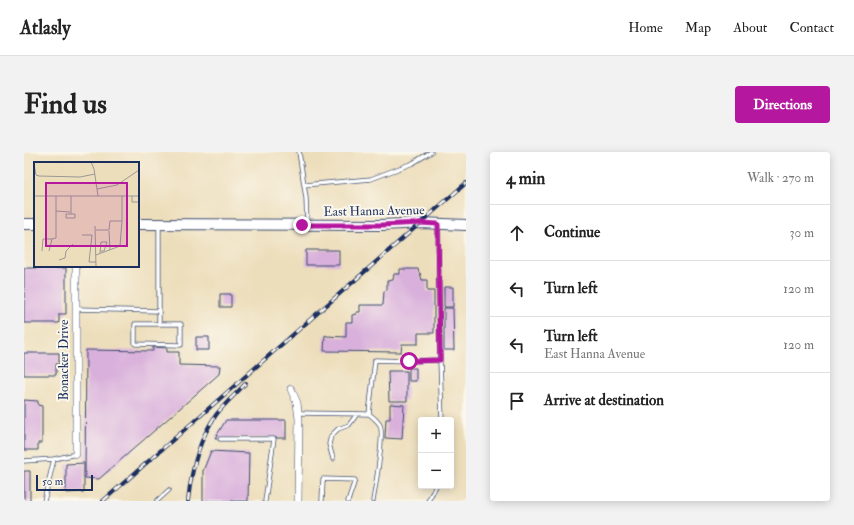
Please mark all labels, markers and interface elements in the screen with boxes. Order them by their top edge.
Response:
text: Atlasly [20,16,71,40]
text: Home [628,19,663,36]
text: Map [685,19,711,36]
text: About [733,19,767,36]
text: Contact [789,19,834,36]
button: Directions [735,86,830,123]
text: Find us [24,87,107,122]
inset map [34,162,139,267]
text: 4 min [506,168,545,189]
text: Walk · 270 m [747,170,814,186]
street label: East Hanna Avenue [323,202,425,220]
route end [293,216,311,234]
icon: ahead [506,222,528,244]
text: Continue [544,223,600,242]
text: 30 m [790,225,814,241]
icon: left [506,278,528,300]
text: Turn left [544,279,598,298]
text: 120 m [783,281,814,297]
street label: Bonacker Drive [56,319,72,400]
text: Turn left [544,327,598,346]
icon: left [506,334,528,356]
text: 120 m [783,337,814,353]
text: East Hanna Avenue [544,346,645,362]
route start [400,352,418,370]
icon: arrive [506,390,528,412]
text: Arrive at destination [544,391,664,410]
map controls [418,417,454,489]
button: + [418,417,454,453]
button: − [418,453,454,489]
scale bar [36,473,93,492]
text: 50 m [42,475,63,488]

